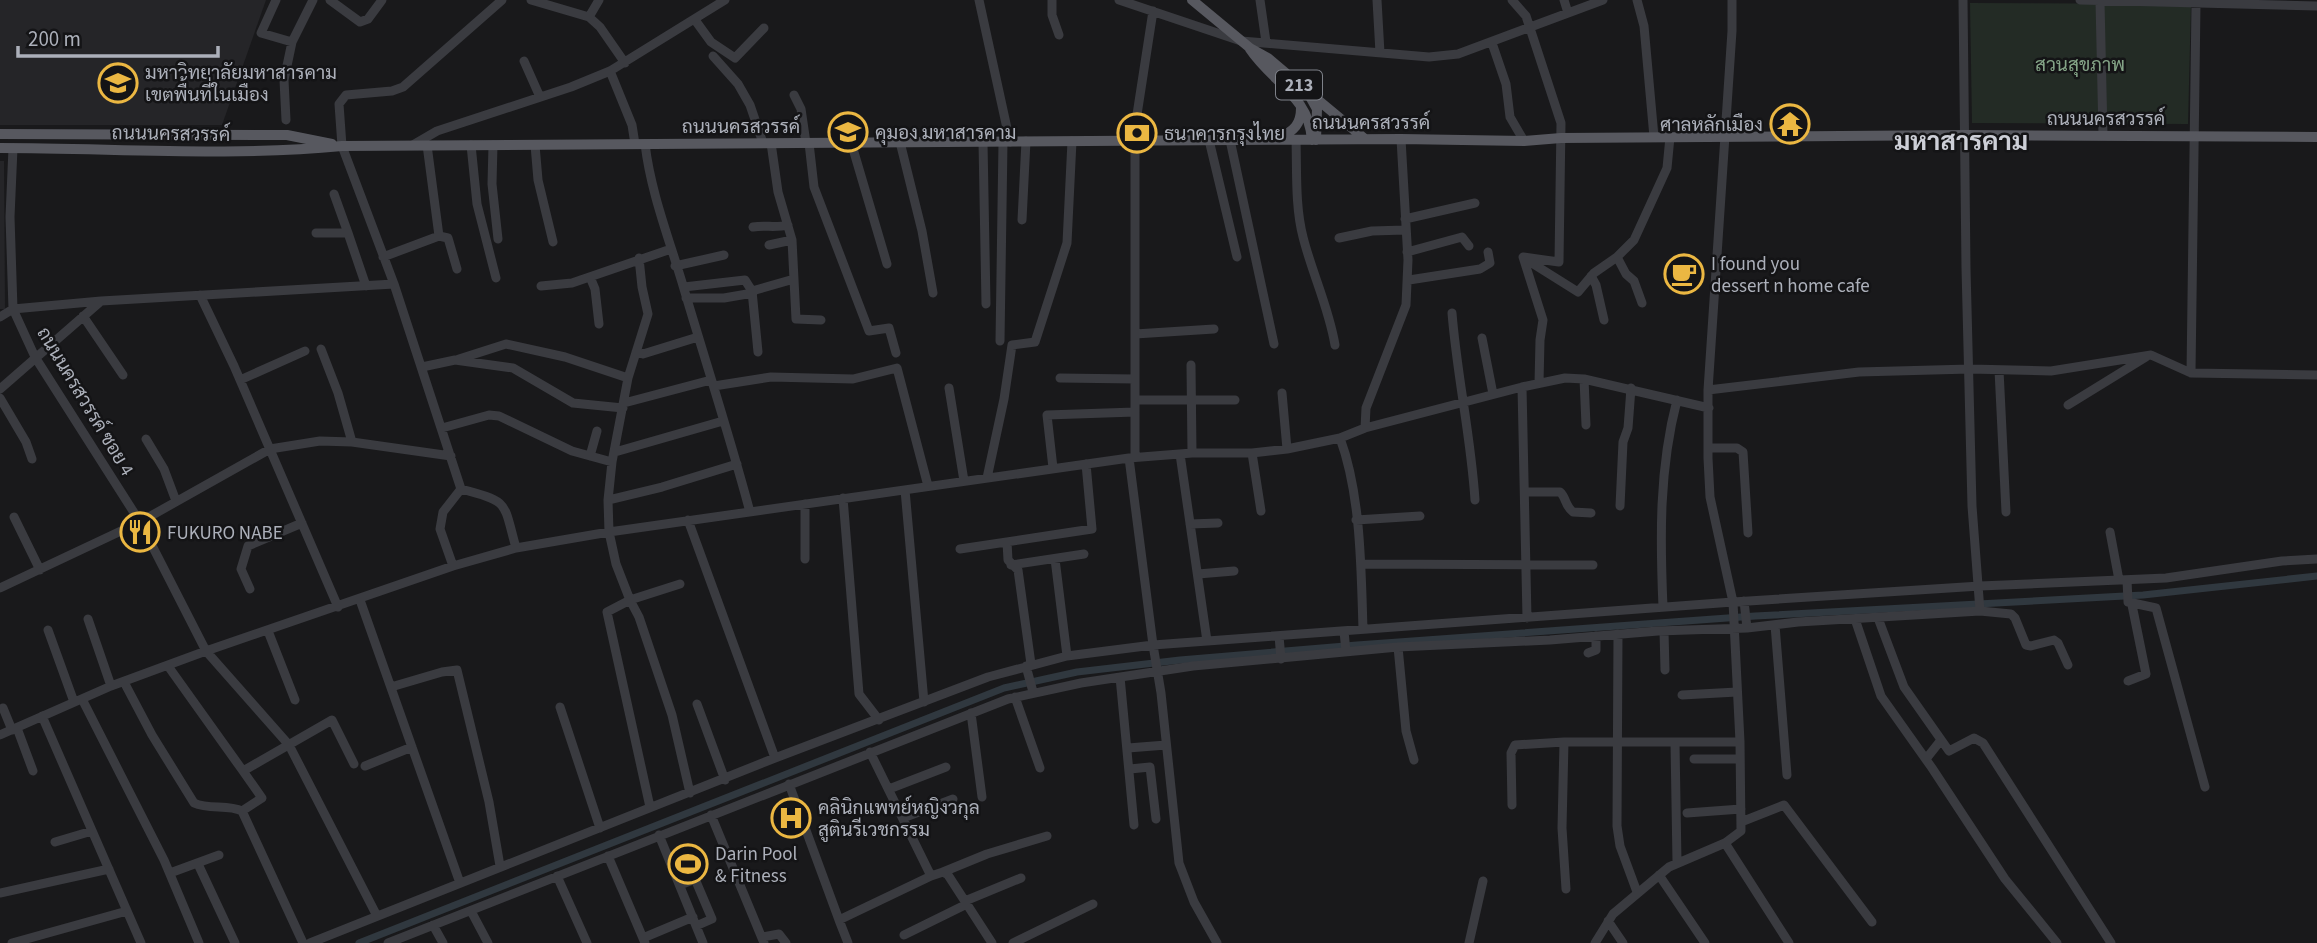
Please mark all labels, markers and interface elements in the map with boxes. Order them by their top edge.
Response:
scale bar [18,14,217,58]
text: 200 m [28,24,81,54]
park label: สวนสุขภาพ [2035,52,2125,79]
place label: มหาวิทยาลัยมหาสารคาม เขตพื้นที่ในเมือง [145,60,337,109]
school or university icon: มหาวิทยาลัยมหาสารคาม เขตพื้นที่ในเมือง [97,62,139,104]
road number: 213 [1276,70,1322,100]
temple icon: ศาลหลักเมือง [1769,103,1811,145]
street label: ถนนนครสวรรค์ [2047,106,2165,133]
street label: ถนนนครสวรรค์ [1312,110,1430,137]
school or university icon: คุมอง มหาสารคาม [827,111,869,153]
bank icon: ธนาคารกรุงไทย [1116,112,1158,154]
place label: ศาลหลักเมือง [1660,112,1763,139]
street label: ถนนนครสวรรค์ [682,114,800,141]
street label: ถนนนครสวรรค์ [111,120,231,149]
place label: คุมอง มหาสารคาม [875,120,1016,147]
place label: ธนาคารกรุงไทย [1164,121,1285,148]
district label: มหาสารคาม [1894,123,2028,160]
place label: I found you dessert n home cafe [1711,251,1870,300]
cafe icon: I found you dessert n home cafe [1663,253,1705,295]
street label: ถนนนครสวรรค์ ซอย 4 [30,322,140,481]
restaurant icon: FUKURO NABE [119,511,161,553]
place label: FUKURO NABE [167,520,283,547]
place label: คลินิกแพทย์หญิงวกุล สูตินรีเวชกรรม [818,795,980,844]
hospital icon: คลินิกแพทย์หญิงวกุล สูตินรีเวชกรรม [770,797,812,839]
place label: Darin Pool & Fitness [715,841,798,890]
sports icon: Darin Pool & Fitness [667,843,709,885]

